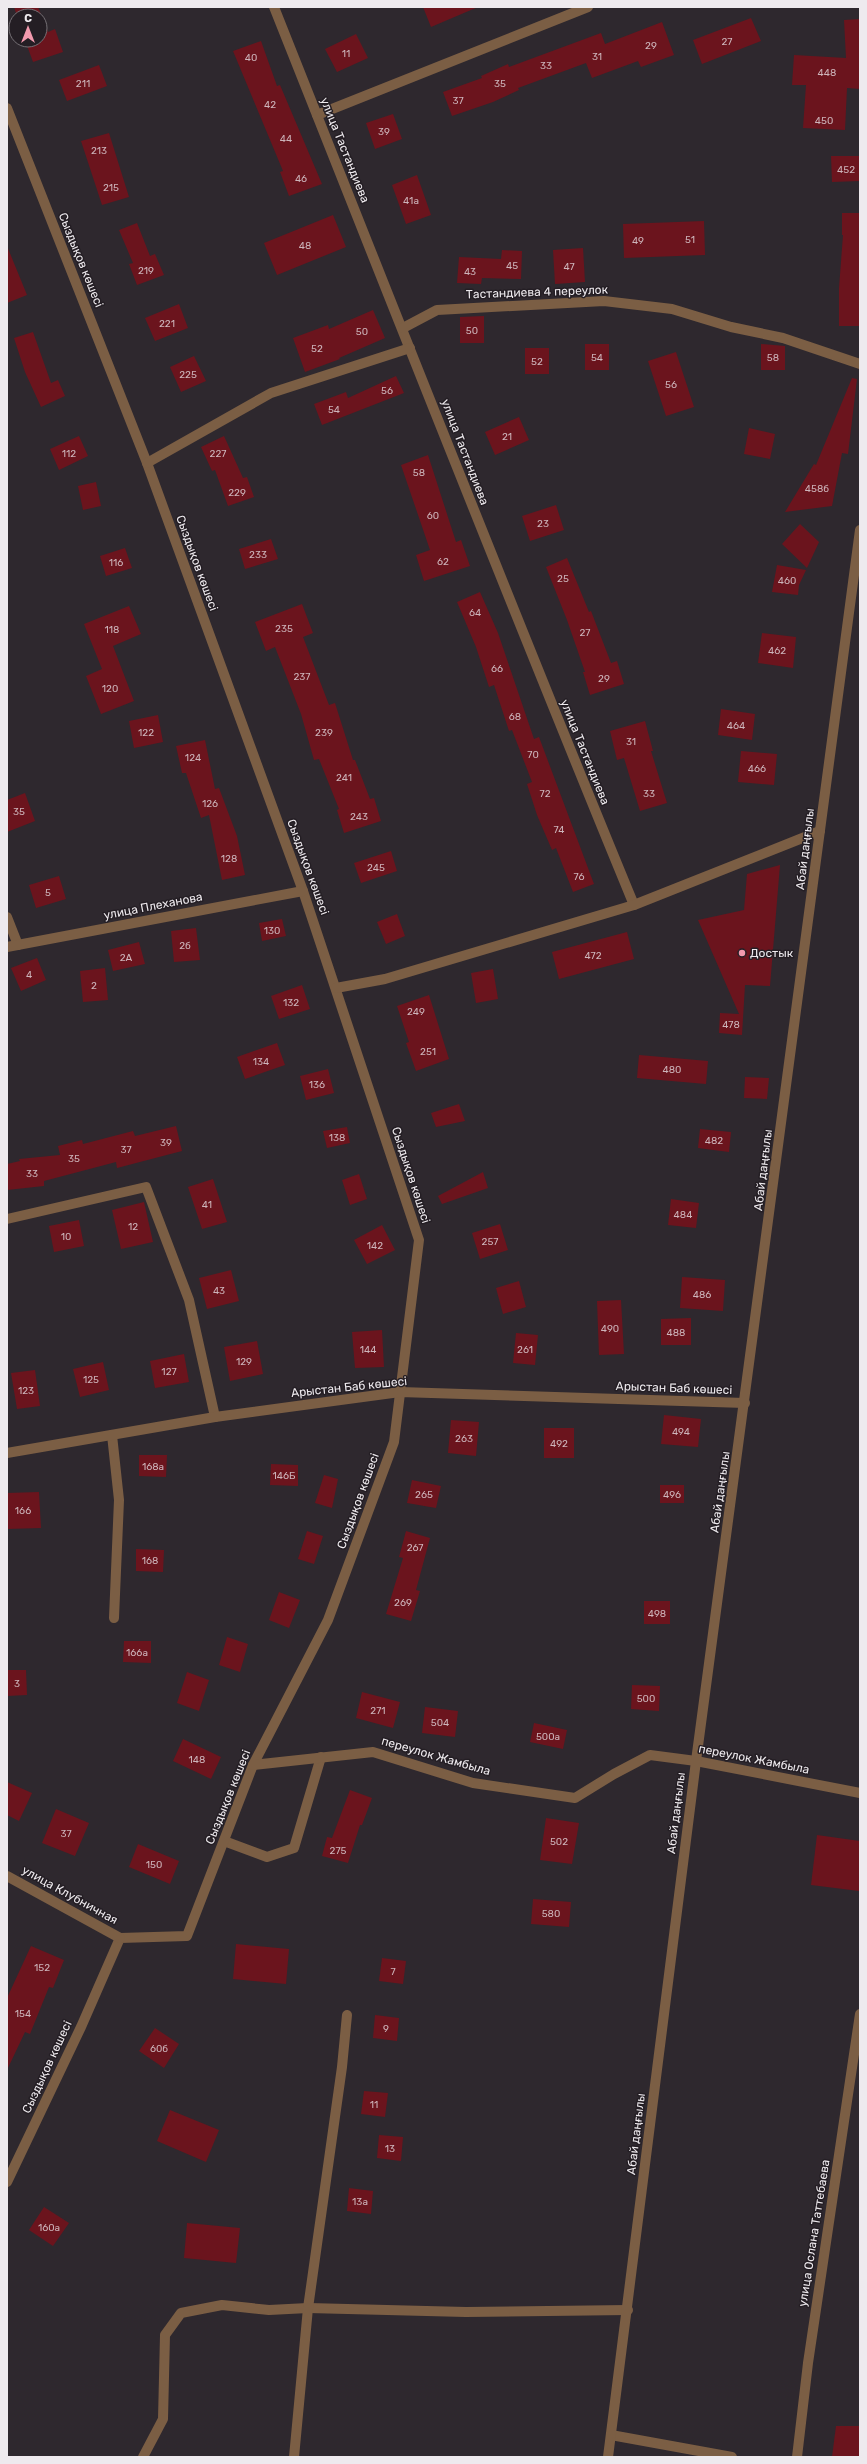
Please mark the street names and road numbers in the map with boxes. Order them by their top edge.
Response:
street label: улица Тастандиева [317,95,373,205]
street label: Сыздықов көшесі [56,211,106,309]
street label: Тастандиева 4 переулок [466,283,609,301]
street label: улица Тастандиева [438,397,492,507]
street label: Сыздықов көшесі [173,513,221,613]
street label: улица Тастандиева [557,697,613,807]
street label: Абай даңғылы [793,807,817,891]
street label: Сыздықов көшесі [284,817,332,917]
street label: улица Плеханова [102,890,204,922]
street label: Сыздықов көшесі [389,1125,433,1225]
street label: Абай даңғылы [751,1128,775,1212]
street label: Арыстан Баб көшесі [290,1374,408,1400]
street label: Арыстан Баб көшесі [616,1379,733,1397]
street label: Абай даңғылы [707,1450,733,1534]
street label: Сыздықов көшесі [334,1451,382,1551]
street label: переулок Жамбыла [380,1734,492,1778]
street label: переулок Жамбыла [697,1741,811,1777]
street label: Сыздықов көшесі [203,1748,253,1846]
street label: Абай даңғылы [664,1771,688,1855]
street label: улица Клубничная [20,1863,120,1927]
street label: Сыздықов көшесі [19,2018,75,2116]
street label: Абай даңғылы [624,2092,648,2176]
street label: улица Ослана Таттебаева [795,2158,833,2308]

